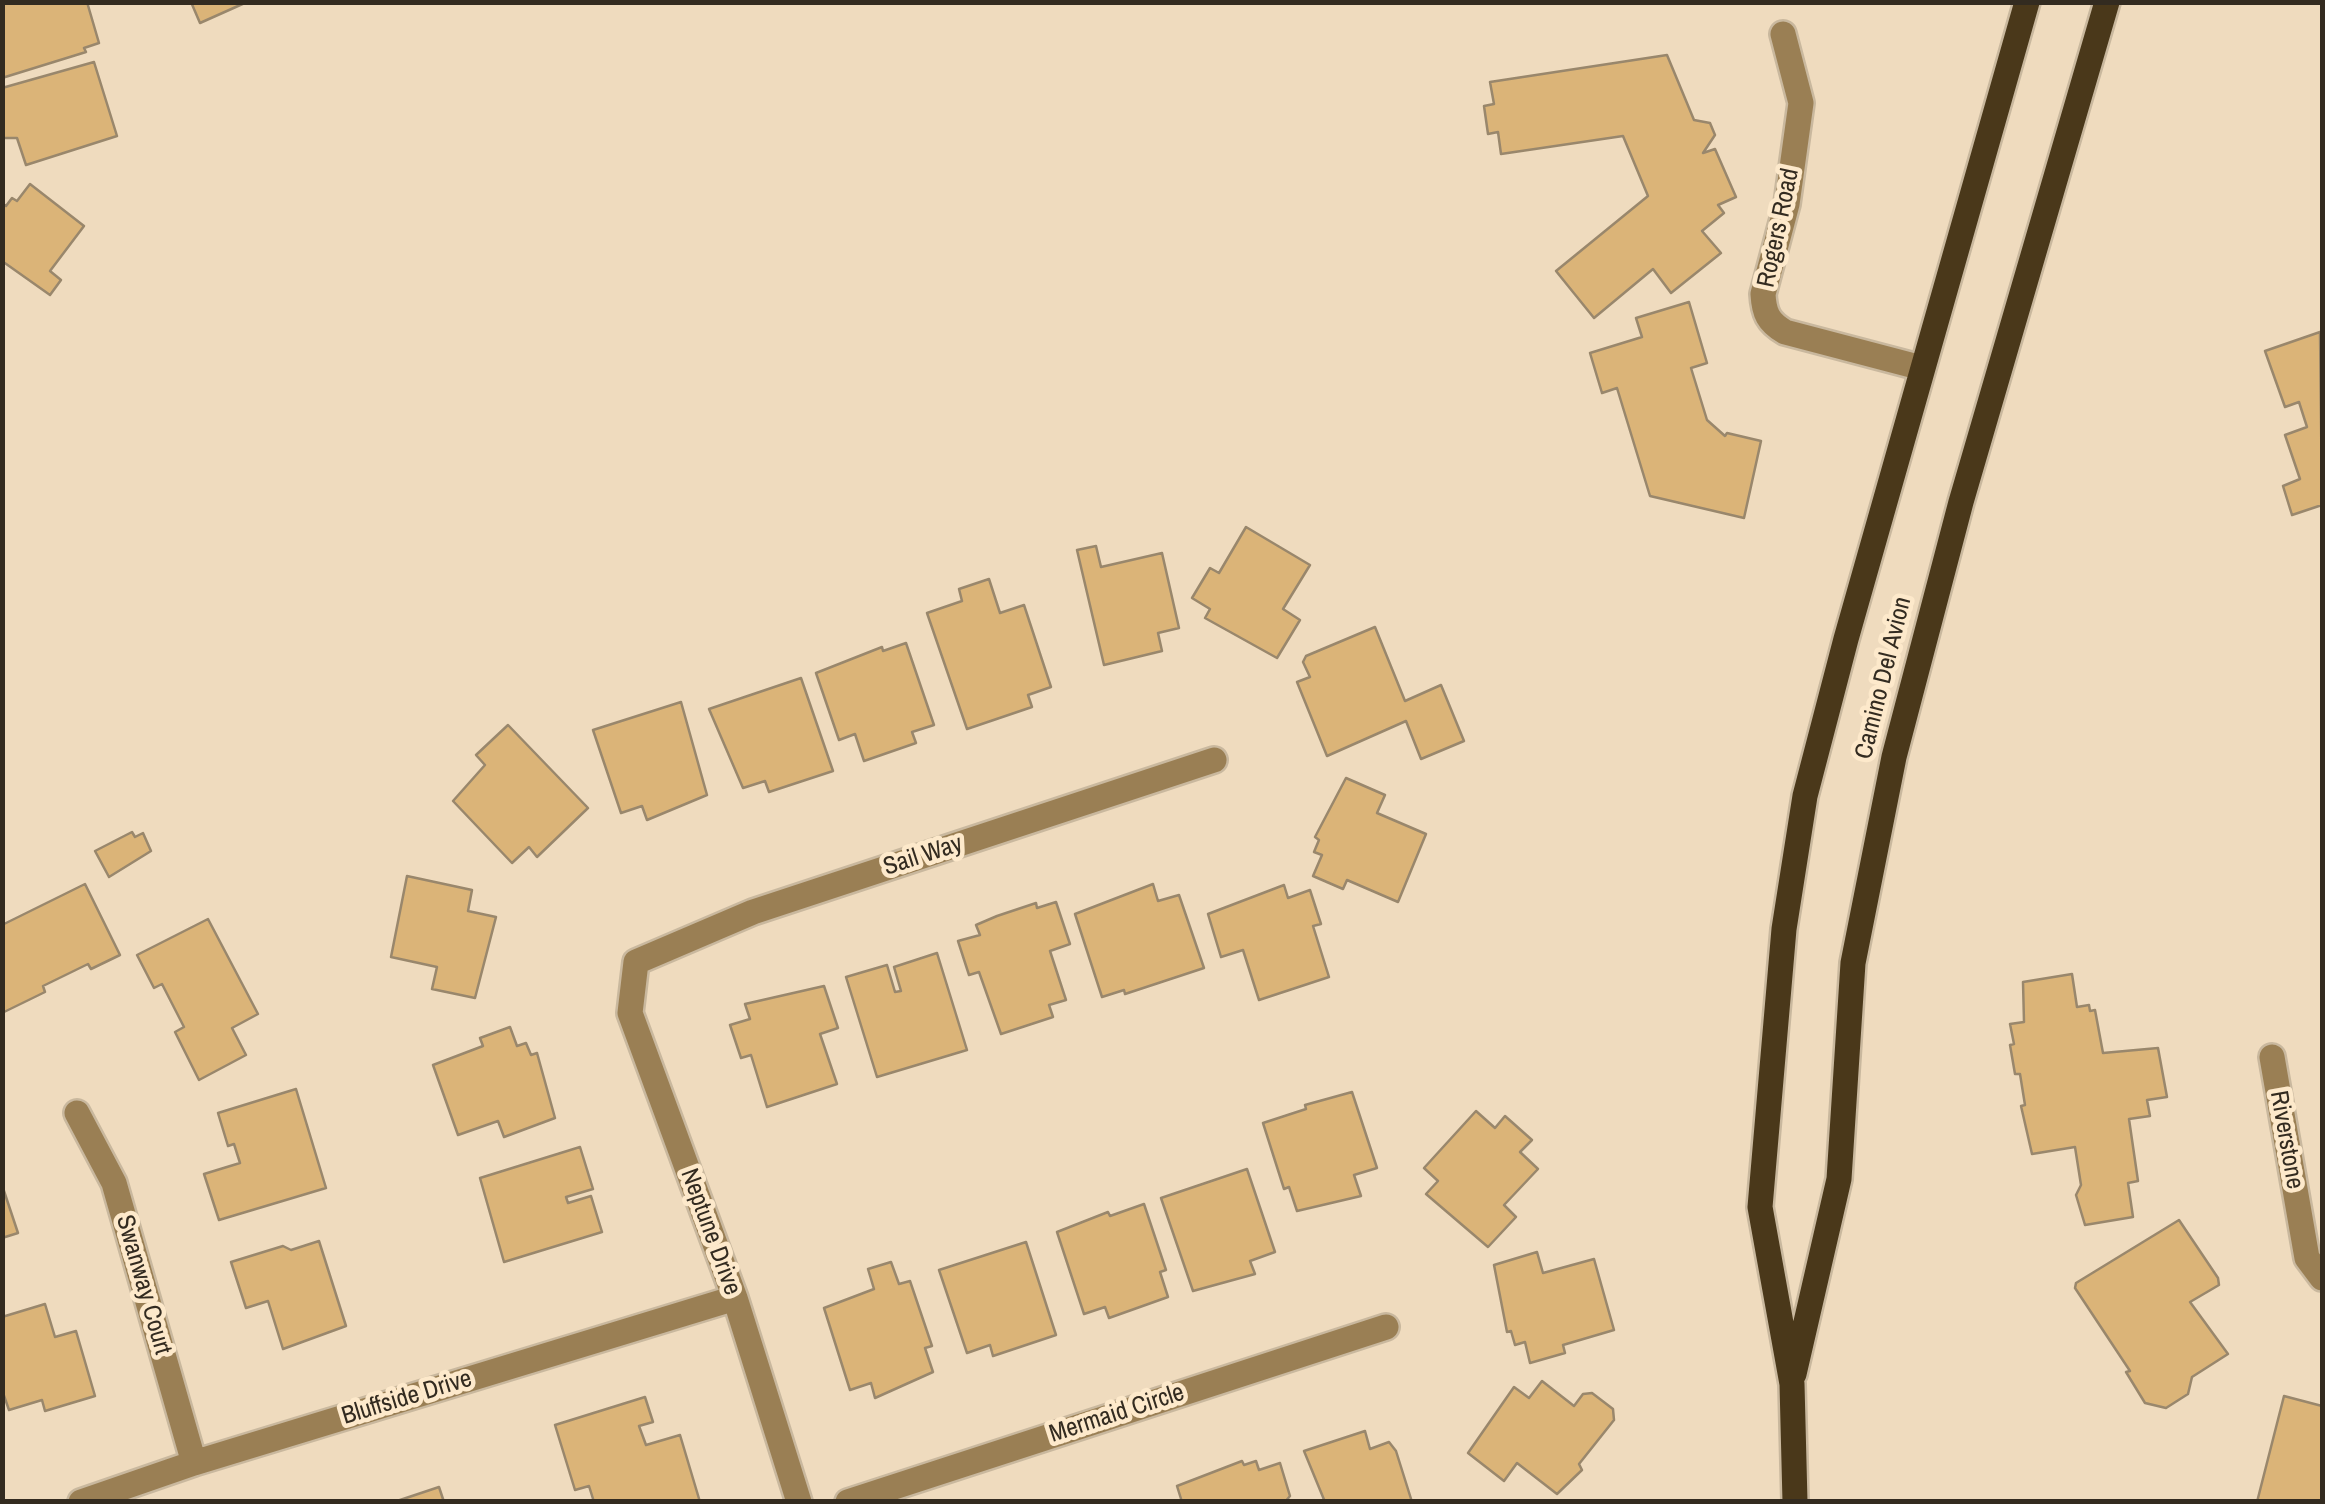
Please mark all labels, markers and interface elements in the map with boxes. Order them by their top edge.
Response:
street label: Rogers Road [1752,166,1806,290]
street label: Camino Del Avion [1849,594,1919,762]
street label: Sail Way [880,829,966,883]
street label: Riverstone [2263,1089,2309,1191]
street label: Neptune Drive [673,1165,747,1299]
street label: Swanway Court [109,1212,177,1358]
street label: Bluffside Drive [338,1364,476,1432]
street label: Mermaid Circle [1046,1378,1188,1450]

